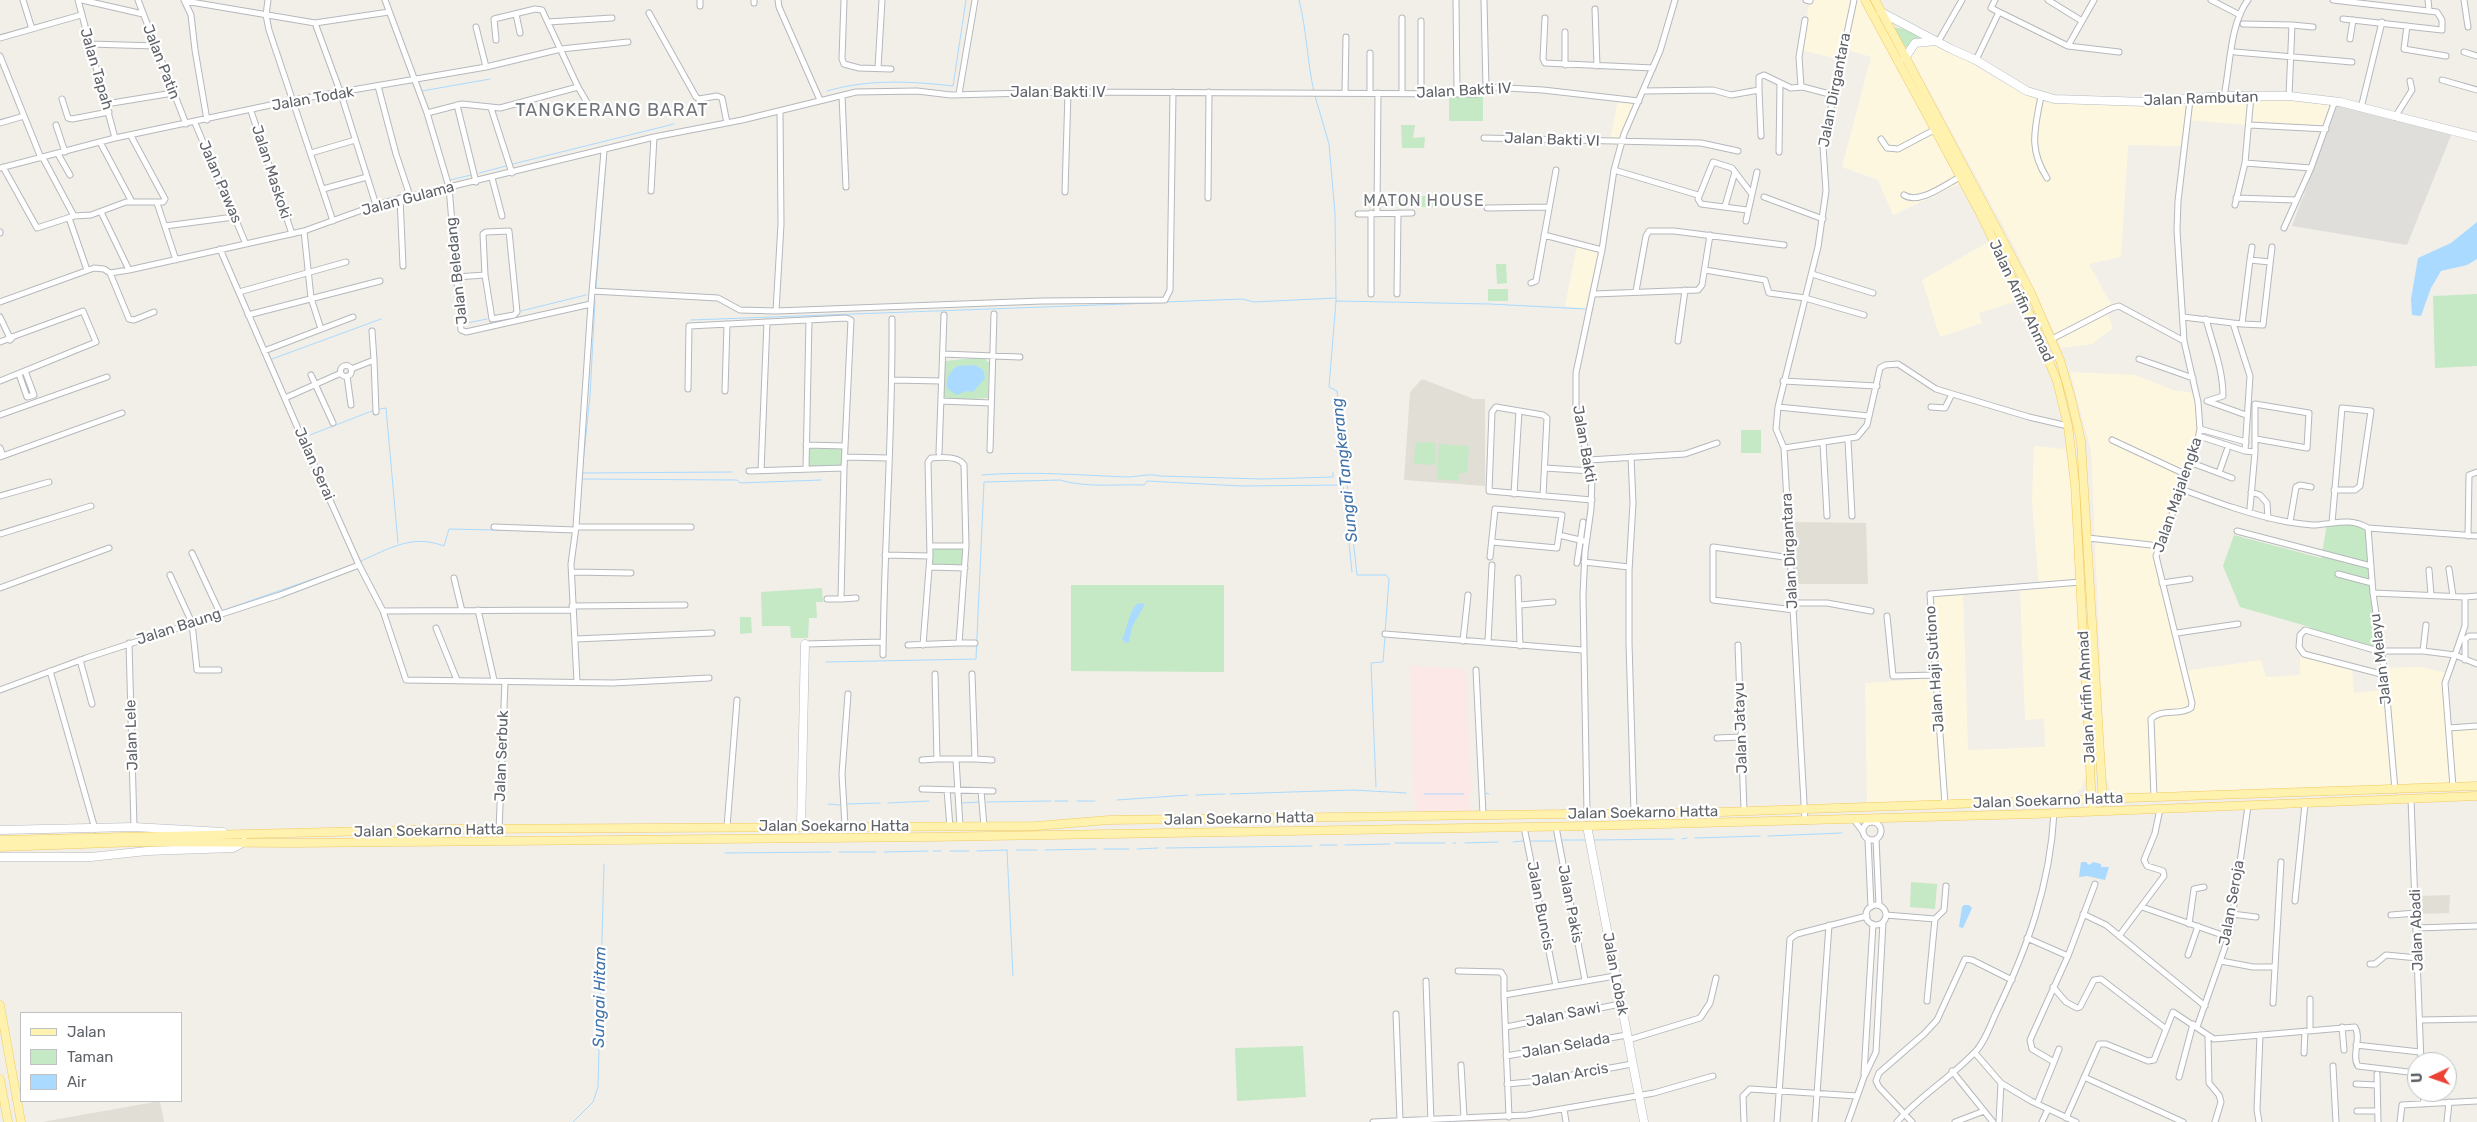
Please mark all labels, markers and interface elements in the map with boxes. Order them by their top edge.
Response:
street label: Jalan Patin [138,22,184,102]
street label: Jalan Tapah [76,26,116,112]
street label: Jalan Dirgantara [1815,31,1855,149]
street label: Jalan Bakti IV [1416,80,1512,102]
street label: Jalan Todak [270,83,356,115]
street label: Jalan Bakti IV [1010,84,1106,102]
street label: Jalan Rambutan [2143,88,2259,110]
district label: TANGKERANG BARAT [513,100,711,122]
street label: Jalan Maskoki [247,123,295,221]
street label: Jalan Bakti VI [1504,129,1600,151]
street label: Jalan Pawas [195,138,245,226]
street label: Jalan Gulama [360,178,456,220]
district label: MATON HOUSE [1362,191,1486,211]
street label: Jalan Beledang [442,216,472,326]
street label: Jalan Arifin Ahmad [1985,237,2057,365]
water label: Sungai Tangkerang [1328,397,1362,543]
street label: Jalan Bakti [1568,404,1600,484]
street label: Jalan Serai [290,425,338,503]
street label: Jalan Majalengka [2150,435,2206,555]
street label: Jalan Dirgantara [1778,493,1802,609]
street label: Jalan Baung [134,605,224,649]
street label: Jalan Haji Sutiono [1922,605,1948,733]
street label: Jalan Melayu [2366,612,2396,706]
street label: Jalan Arifin Ahmad [2075,630,2099,764]
street label: Jalan Jatayu [1730,682,1752,774]
street label: Jalan Lele [122,699,142,771]
street label: Jalan Serbuk [491,710,513,802]
street label: Jalan Soekarno Hatta [1972,789,2124,813]
street label: Jalan Soekarno Hatta [1568,803,1718,823]
street label: Jalan Soekarno Hatta [1164,809,1314,829]
street label: Jalan Soekarno Hatta [759,818,909,836]
street label: Jalan Soekarno Hatta [354,821,504,841]
street label: Jalan Seroja [2216,859,2248,947]
street label: Jalan Buncis [1523,860,1557,952]
street label: Jalan Pakis [1554,863,1586,945]
street label: Jalan Abadi [2407,889,2427,971]
street label: Jalan Lobak [1598,931,1632,1017]
water label: Sungai Hitam [590,946,610,1048]
street label: Jalan Sawi [1524,999,1602,1031]
legend [20,1012,182,1102]
text: Jalan [67,1023,106,1041]
street label: Jalan Selada [1520,1029,1612,1063]
text: Taman [67,1048,113,1066]
north arrow [2407,1052,2457,1102]
street label: Jalan Arcis [1530,1059,1610,1091]
text: U [2409,1072,2426,1083]
text: Air [67,1073,86,1091]

